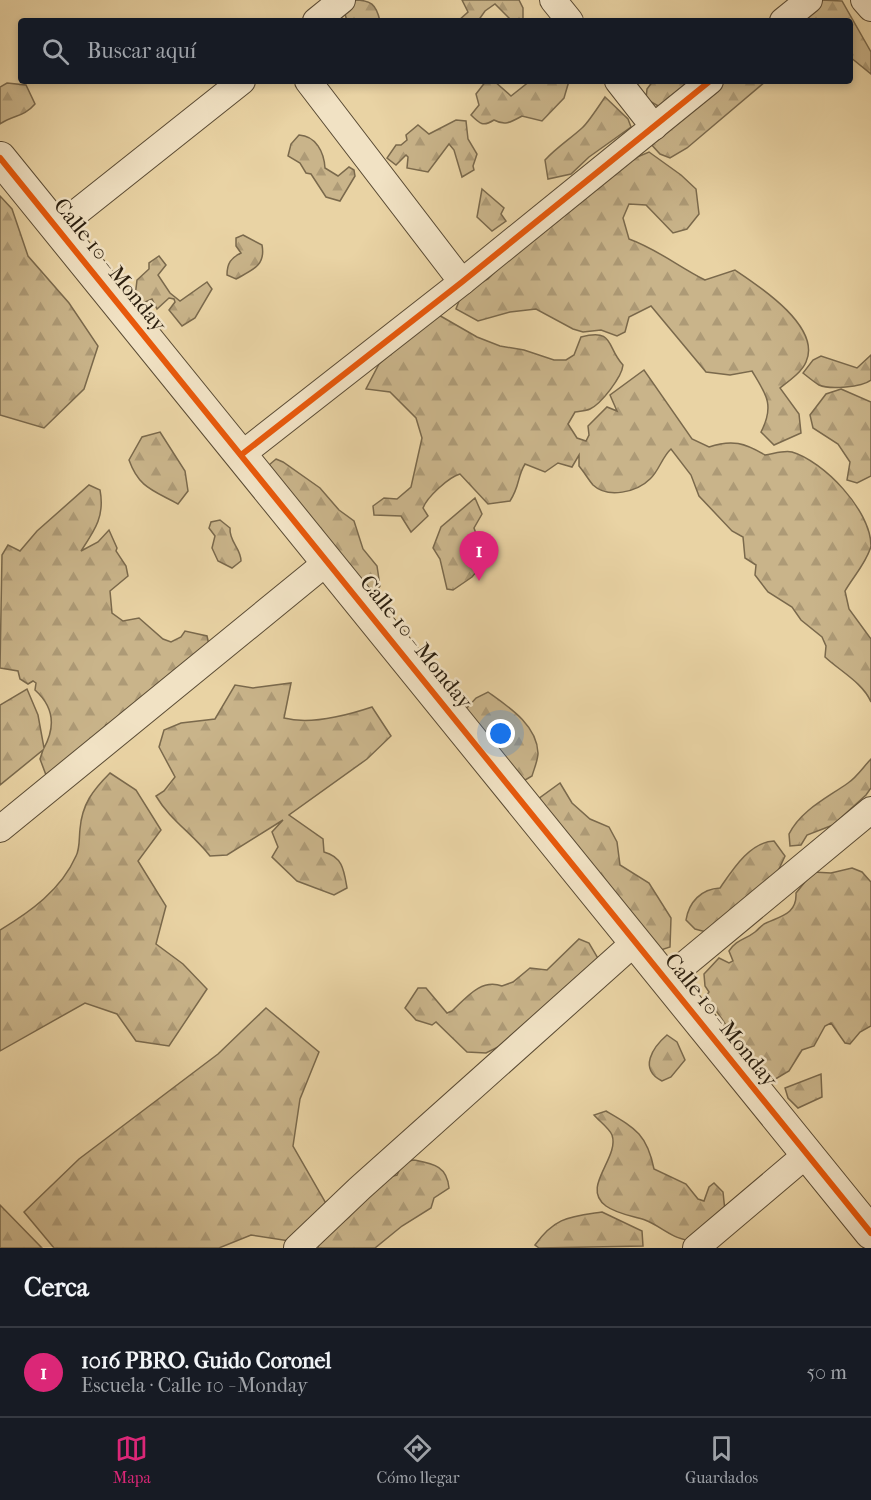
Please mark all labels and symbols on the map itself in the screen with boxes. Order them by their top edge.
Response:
street label: Calle 10 - Monday [48,193,173,338]
pin: 1 [460,532,498,581]
street label: Calle 10 - Monday [354,570,479,715]
your location [486,719,515,748]
street label: Calle 10 - Monday [659,948,784,1093]

